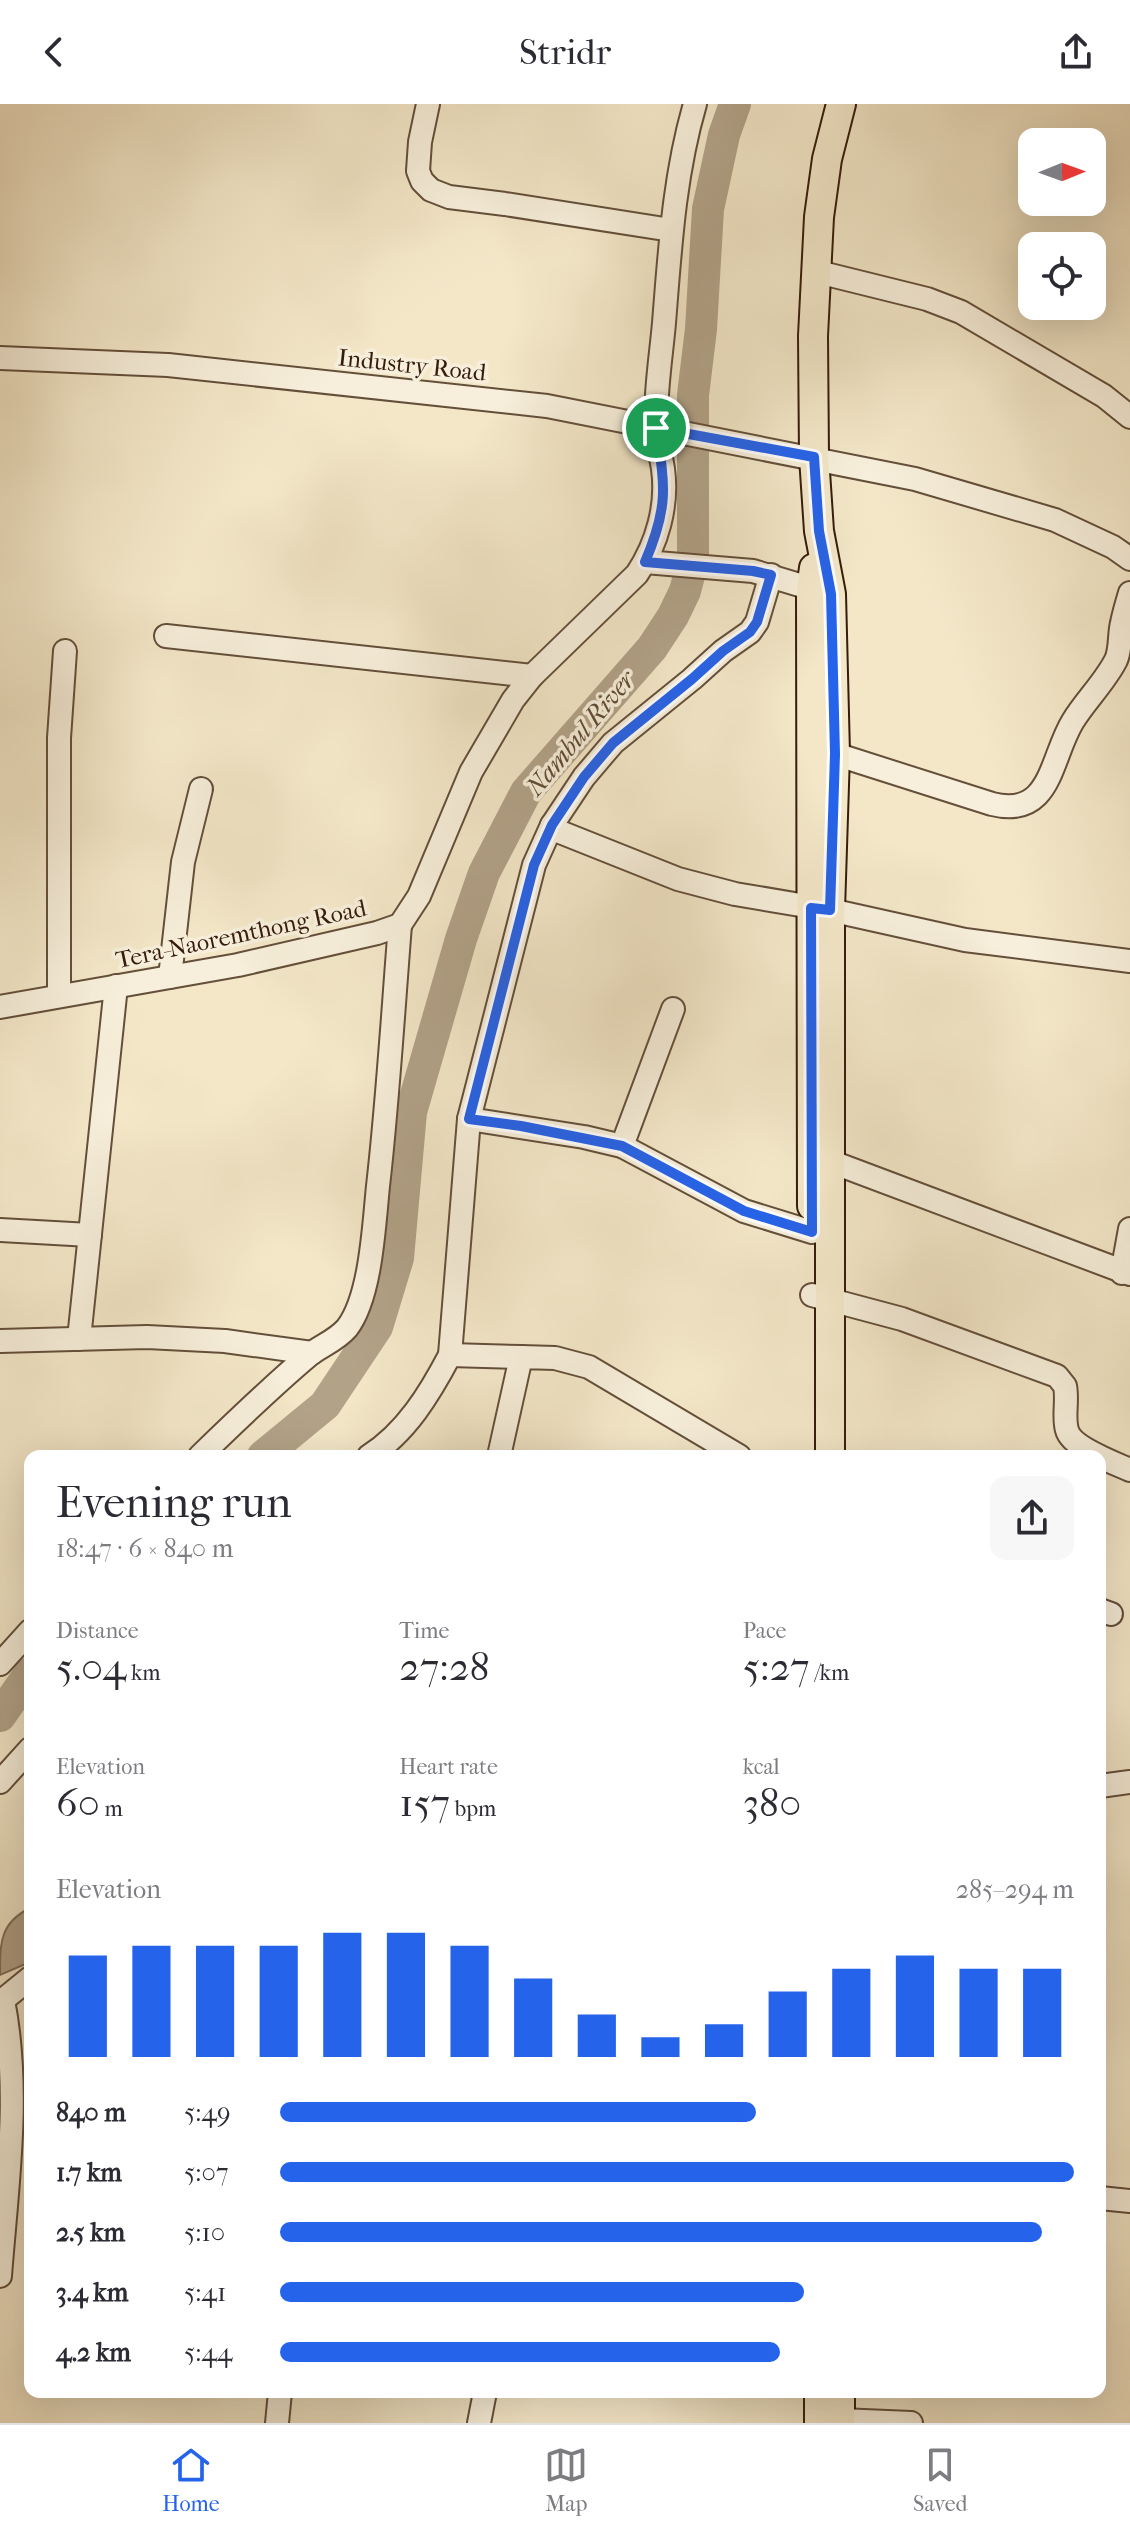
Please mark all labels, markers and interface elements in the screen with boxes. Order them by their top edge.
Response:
icon: back [32,30,76,74]
icon: share [1054,30,1098,74]
text: Stridr [519,31,611,73]
north arrow [1018,128,1106,216]
map controls [1018,128,1106,320]
button: locate [1018,232,1106,320]
street label: Industry Road [337,343,488,387]
pin [622,394,690,462]
icon: arrive [634,406,678,450]
water label: Nambul River [519,663,643,803]
street label: Tera-Naoremthong Road [113,894,370,974]
button: share [990,1476,1074,1560]
text: Evening run [56,1477,291,1528]
text: 18:47 · 6 × 840 m [56,1533,233,1564]
text: Distance [56,1618,139,1644]
text: Time [399,1618,449,1644]
text: Pace [743,1618,786,1644]
text: 5.04 [56,1644,126,1690]
text: 27:28 [399,1644,490,1690]
text: 5:27 [743,1644,810,1690]
text: km [126,1660,161,1686]
text: /km [810,1660,849,1686]
text: Elevation [56,1754,145,1780]
text: Heart rate [399,1754,498,1780]
text: kcal [743,1754,780,1780]
text: 60 [56,1780,100,1826]
text: 157 [399,1780,450,1826]
text: 380 [743,1780,801,1826]
text: m [100,1796,123,1822]
text: bpm [450,1796,496,1822]
text: Elevation [56,1874,161,1905]
text: 285–294 m [956,1874,1074,1905]
text: 840 m [56,2097,126,2128]
text: 5:49 [184,2097,231,2128]
text: 1.7 km [56,2157,122,2188]
text: 5:07 [184,2157,228,2188]
text: 2.5 km [56,2217,125,2248]
text: 5:10 [184,2217,225,2248]
text: 3.4 km [56,2277,128,2308]
text: 5:41 [184,2277,226,2308]
text: 4.2 km [56,2337,131,2368]
text: 5:44 [184,2337,232,2368]
tab: Home [162,2443,220,2517]
tab: Map [544,2443,588,2517]
tab: Saved [913,2443,968,2517]

